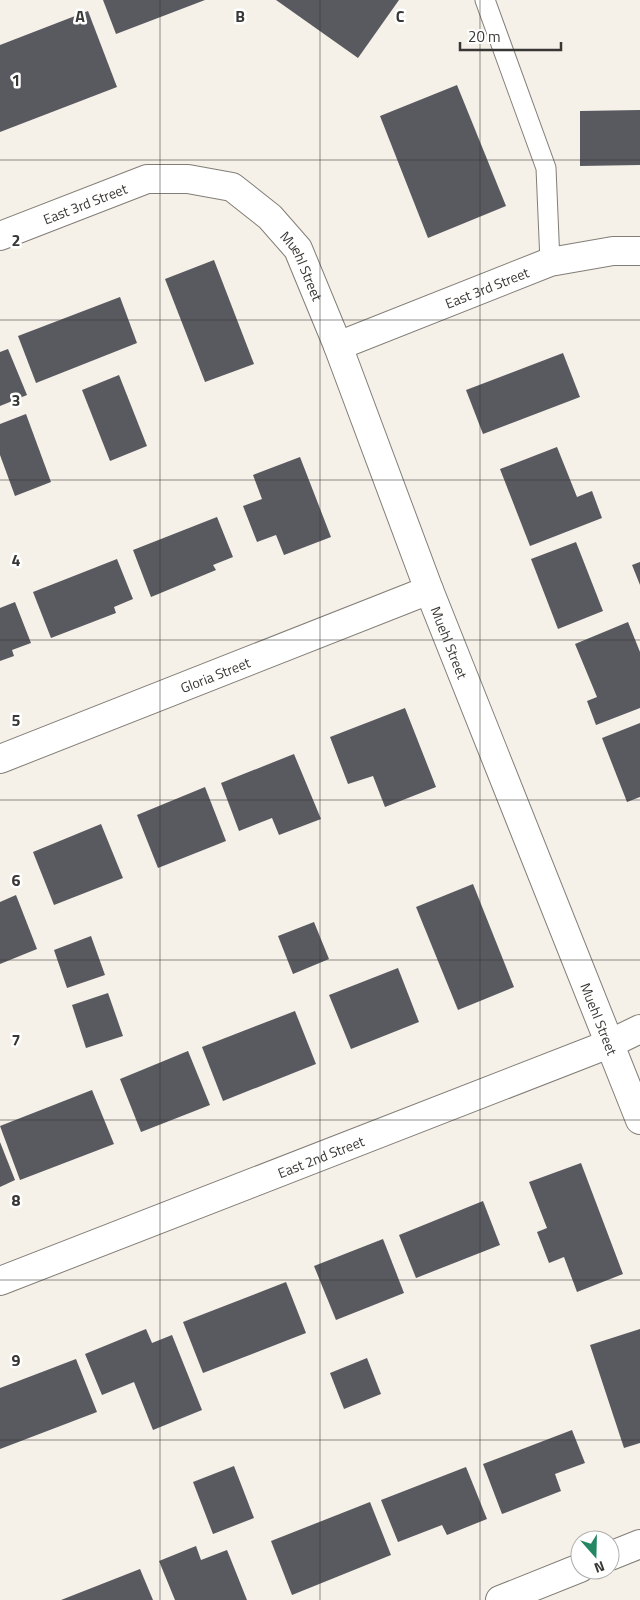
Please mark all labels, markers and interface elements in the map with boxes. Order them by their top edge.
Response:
text: A [75,4,85,28]
text: B [235,4,245,28]
text: C [396,4,405,28]
scale bar [460,20,561,52]
text: 20 m [468,25,501,48]
text: 1 [12,68,20,92]
street label: East 3rd Street [40,177,130,229]
street label: Muehl Street [276,226,329,304]
text: 2 [12,228,20,252]
street label: East 3rd Street [442,261,532,313]
text: 3 [12,388,20,412]
text: 4 [12,548,21,572]
street label: Muehl Street [426,603,474,682]
street label: Gloria Street [177,651,253,698]
text: 5 [12,708,21,732]
text: 6 [12,868,21,892]
street label: Muehl Street [576,979,624,1058]
text: 7 [12,1028,20,1052]
street label: East 2nd Street [274,1130,367,1183]
text: 8 [12,1188,21,1212]
text: 9 [12,1348,21,1372]
north arrow [570,1530,620,1580]
text: N [591,1556,608,1579]

